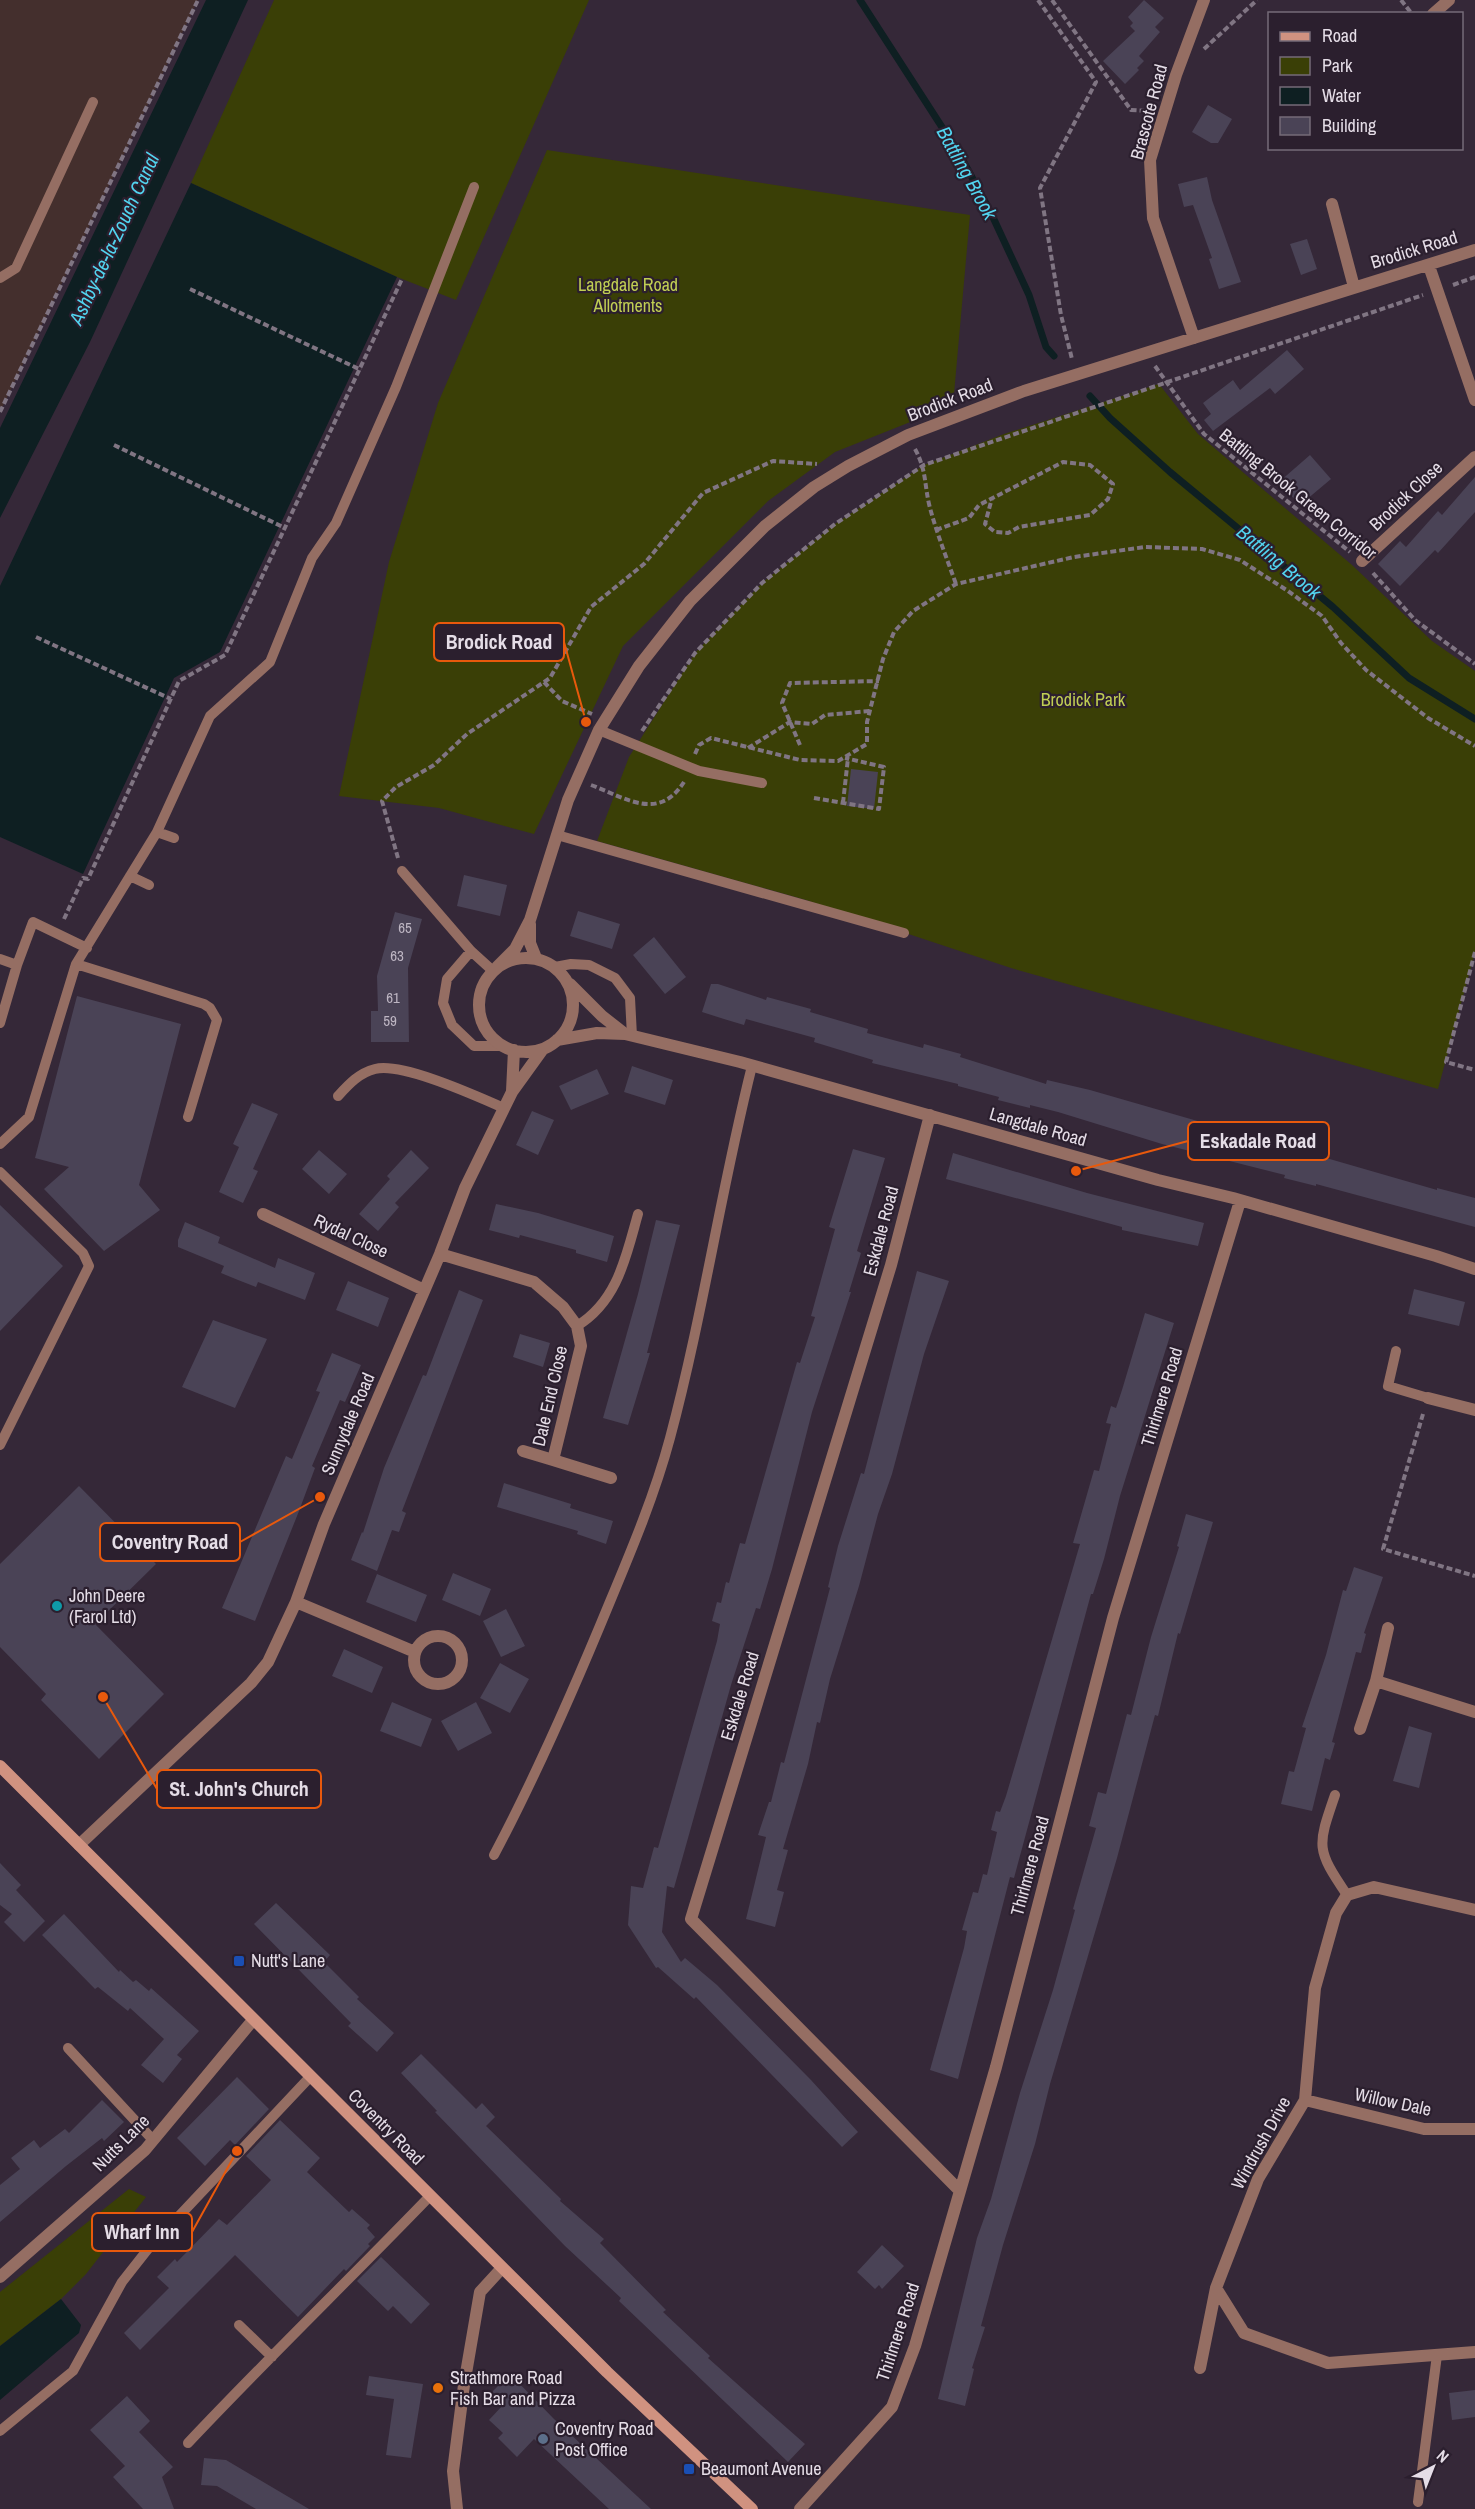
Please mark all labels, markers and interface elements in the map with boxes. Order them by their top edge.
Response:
legend [1268,12,1463,150]
text: Road [1322,23,1357,48]
text: Park [1322,53,1353,78]
street label: Brascote Road [1124,61,1173,162]
text: Water [1322,83,1361,108]
text: Building [1322,113,1377,138]
water label: Battling Brook [931,121,1005,225]
water label: Ashby-de-la-Zouch Canal [62,149,165,330]
street label: Brodick Road [1367,224,1460,275]
park label: Langdale Road Allotments [578,272,678,318]
street label: Brodick Road [904,372,996,427]
street label: Battling Brook Green Corridor [1215,424,1381,564]
street label: Brodick Close [1364,455,1448,536]
water label: Battling Brook [1232,520,1326,604]
callout: Brodick Road [434,623,564,661]
text: Brodick Road [446,628,552,655]
park label: Brodick Park [1041,687,1126,712]
house number: 65 [398,917,412,938]
house number: 63 [390,945,404,966]
house number: 61 [386,987,400,1008]
house number: 59 [383,1010,397,1031]
street label: Langdale Road [987,1101,1090,1152]
callout: Eskadale Road [1188,1122,1329,1160]
text: Eskadale Road [1200,1127,1316,1154]
street label: Eskdale Road [857,1183,904,1278]
street label: Rydal Close [310,1207,393,1264]
street label: Dale End Close [526,1343,573,1449]
street label: Thirlmere Road [1135,1344,1188,1450]
street label: Sunnydale Road [315,1369,380,1479]
callout: Coventry Road [100,1523,240,1561]
text: Coventry Road [112,1528,228,1555]
place label: John Deere (Farol Ltd) [69,1583,145,1629]
marker: John Deere (Farol Ltd) [50,1599,64,1613]
street label: Eskdale Road [714,1648,765,1743]
callout: St. John's Church [157,1770,321,1808]
text: St. John's Church [169,1775,309,1802]
street label: Thirlmere Road [1004,1813,1055,1919]
place label: Nutt's Lane [251,1948,325,1973]
marker: Nutt's Lane [232,1954,246,1968]
street label: Willow Dale [1352,2081,1434,2122]
street label: Coventry Road [343,2083,430,2170]
street label: Windrush Drive [1225,2092,1296,2194]
street label: Nutts Lane [87,2109,155,2177]
callout: Wharf Inn [92,2213,192,2251]
text: Wharf Inn [104,2218,180,2245]
street label: Thirlmere Road [870,2279,925,2384]
place label: Strathmore Road Fish Bar and Pizza [450,2365,576,2411]
marker: Strathmore Road Fish Bar and Pizza [431,2381,445,2395]
place label: Coventry Road Post Office [555,2416,653,2462]
marker: Coventry Road Post Office [536,2432,550,2446]
north arrow [1403,2437,1463,2497]
text: N [1432,2445,1454,2467]
place label: Beaumont Avenue [701,2456,821,2481]
marker: Beaumont Avenue [682,2462,696,2476]

